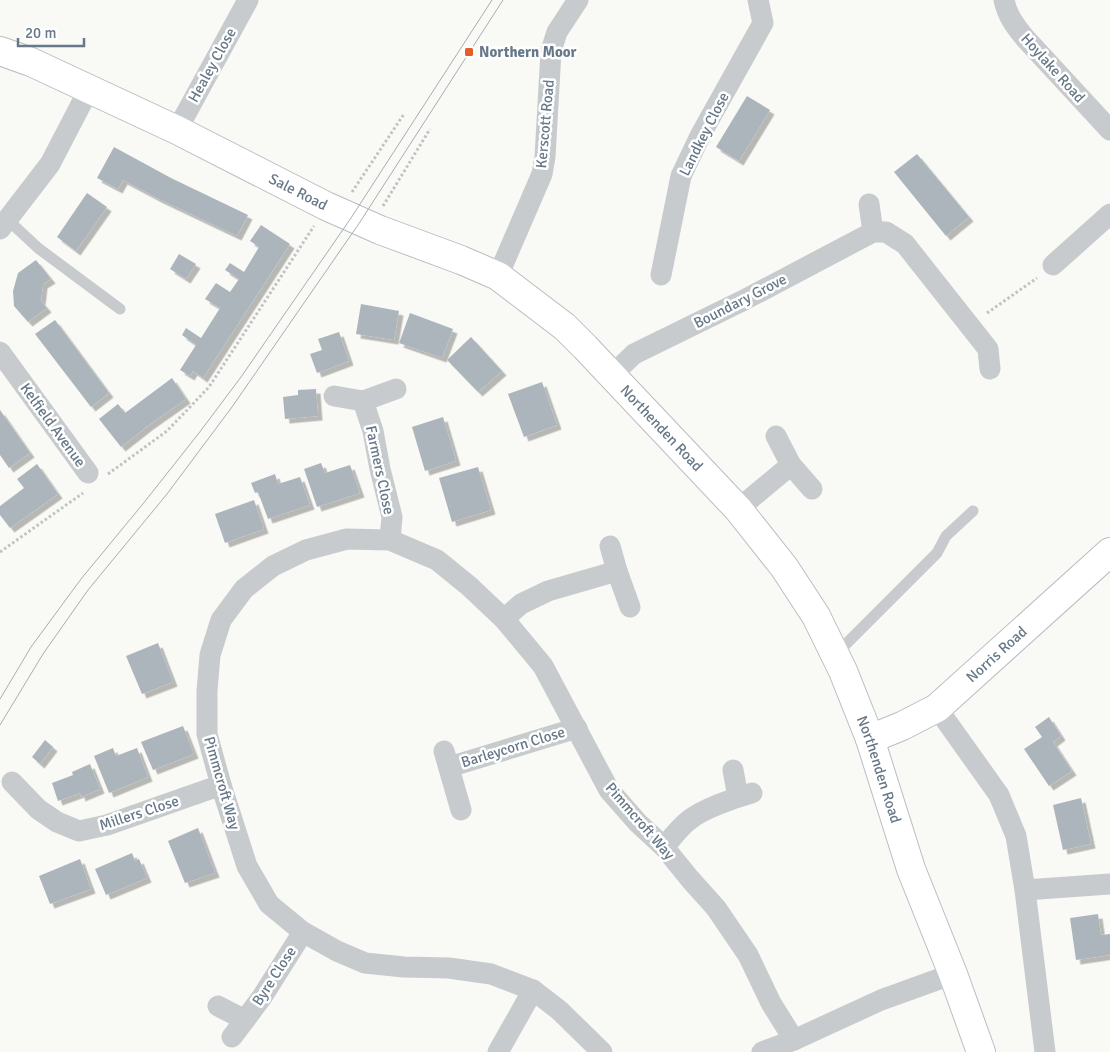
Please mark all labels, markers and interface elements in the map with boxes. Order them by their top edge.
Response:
scale bar [18,15,84,47]
text: 20 m [25,24,56,42]
street label: Healey Close [184,25,240,105]
street label: Hoylake Road [1017,30,1089,106]
place label: Northern Moor [479,43,577,61]
marker: Northern Moor [463,46,475,58]
street label: Kerscott Road [532,79,558,169]
street label: Landkey Close [675,89,733,179]
street label: Sale Road [266,169,330,214]
street label: Boundary Grove [691,270,789,332]
street label: Kelfield Avenue [17,380,89,470]
street label: Northenden Road [617,381,707,475]
street label: Farmers Close [362,424,398,516]
street label: Norris Road [962,622,1031,686]
street label: Northenden Road [853,713,905,825]
street label: Barleycorn Close [459,723,567,771]
street label: Pimmcroft Way [200,734,244,832]
street label: Pimmcroft Way [602,779,678,863]
street label: Millers Close [97,792,181,834]
street label: Byre Close [248,943,300,1009]

